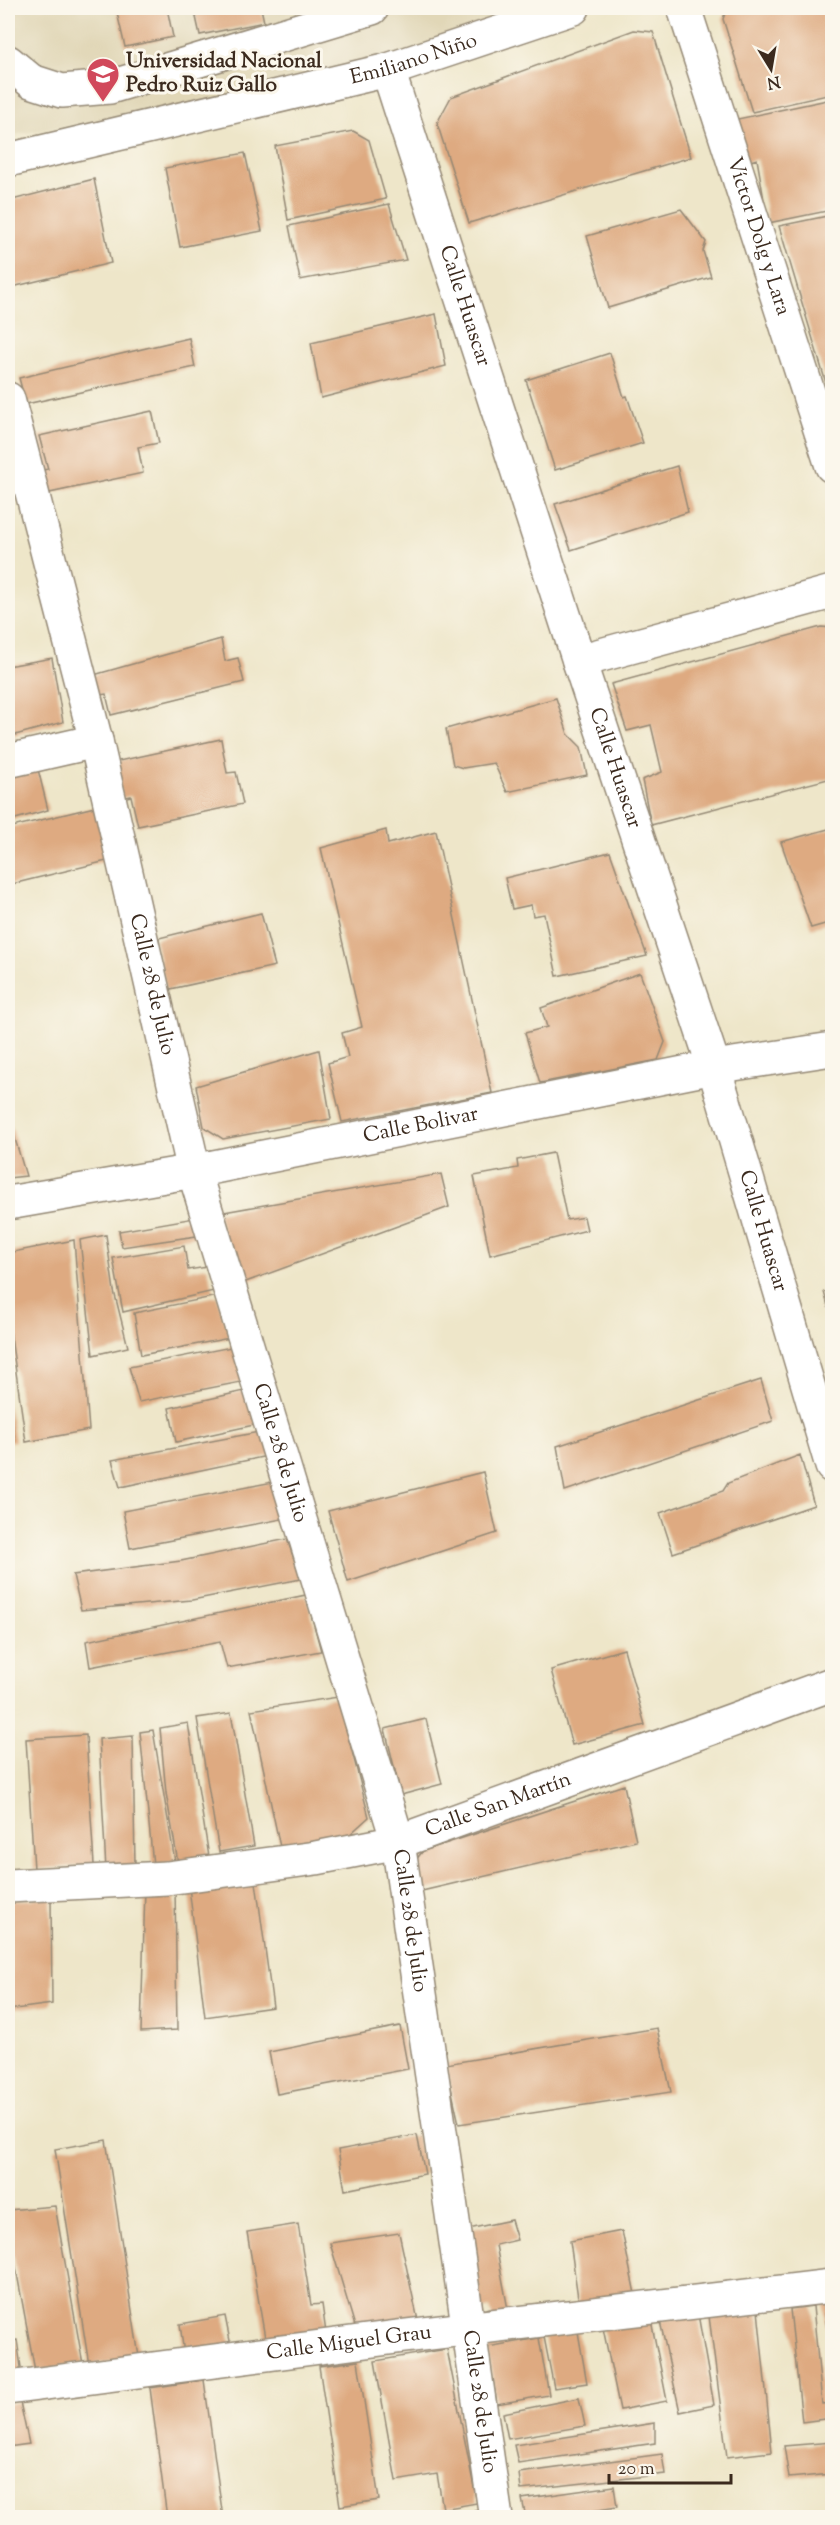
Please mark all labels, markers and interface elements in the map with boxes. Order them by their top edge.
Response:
street label: Emiliano Niño [347,26,481,93]
north arrow [741,39,801,99]
place label: Universidad Nacional Pedro Ruiz Gallo [126,47,322,101]
school or university icon: Universidad Nacional Pedro Ruiz Gallo [85,56,121,103]
text: N [765,69,782,94]
street label: Víctor Dolg y Lara [718,153,798,320]
street label: Calle Huascar [431,242,498,370]
street label: Calle Huascar [581,704,649,833]
street label: Calle 28 de Julio [121,911,182,1058]
street label: Calle Bolivar [361,1099,481,1152]
street label: Calle Huascar [730,1167,795,1296]
street label: Calle 28 de Julio [244,1380,315,1526]
street label: Calle San Martín [421,1765,576,1846]
street label: Calle 28 de Julio [384,1847,435,1994]
street label: Calle Miguel Grau [265,2318,433,2369]
street label: Calle 28 de Julio [454,2328,504,2475]
scale bar [609,2447,730,2485]
text: 20 m [618,2457,655,2483]

